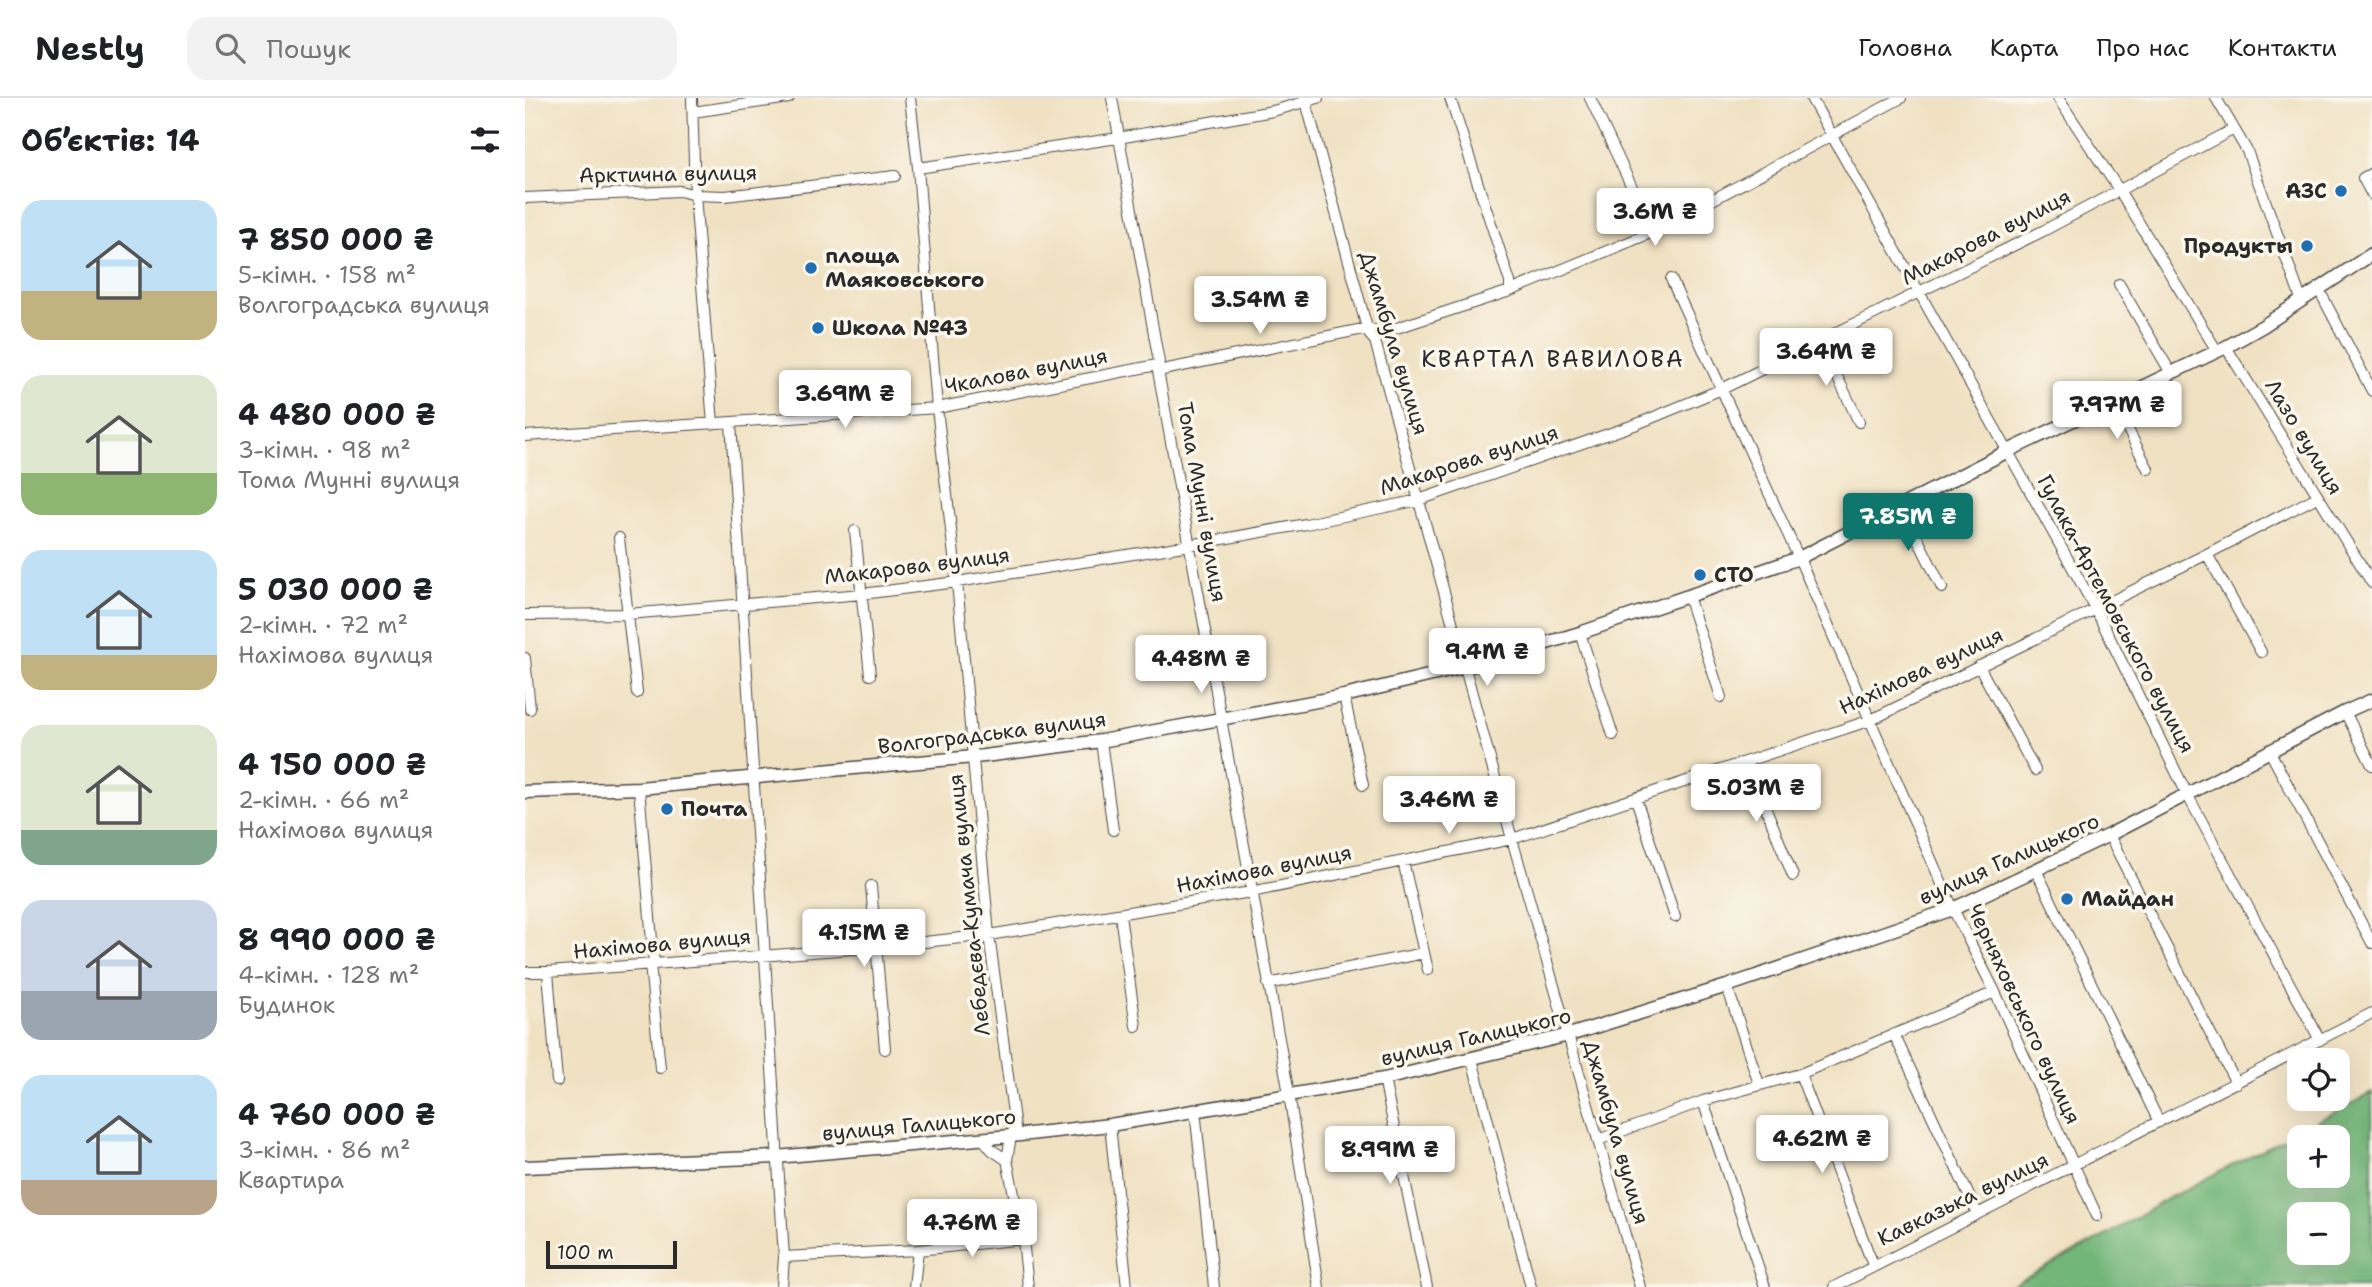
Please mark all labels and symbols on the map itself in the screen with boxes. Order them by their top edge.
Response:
street label: Арктична вулиця [579,158,757,190]
place label: АЗС [2285,177,2327,205]
street label: Макарова вулиця [1897,182,2075,292]
marker: АЗС [2333,183,2349,199]
pin: 3.6M ₴ [1598,188,1712,248]
place label: Продукты [2184,232,2293,260]
marker: Продукты [2299,238,2315,254]
place label: площа Маяковського [825,242,984,294]
street label: Джамбула вулиця [1353,248,1435,438]
marker: площа Маяковського [803,260,819,276]
pin: 3.54M ₴ [1195,276,1325,336]
place label: Школа №43 [832,314,968,342]
marker: Школа №43 [810,320,826,336]
pin: 3.64M ₴ [1761,328,1891,388]
street label: Чкалова вулиця [942,341,1110,401]
district label: КВАРТАЛ ВАВИЛОВА [1421,344,1685,374]
pin: 3.69M ₴ [780,370,910,430]
street label: Лазо вулиця [2258,374,2350,500]
pin: 7.97M ₴ [2052,382,2182,441]
street label: Тома Мунні вулиця [1171,400,1233,604]
street label: Макарова вулиця [1376,418,1562,502]
street label: Гулака-Артемовського вулиця [2031,470,2201,758]
pin: 7.85M ₴ [1843,494,1973,553]
street label: Макарова вулиця [823,541,1011,591]
place label: СТО [1714,561,1754,589]
marker: СТО [1692,567,1708,583]
street label: Нахімова вулиця [1834,621,2008,721]
pin: 9.4M ₴ [1430,628,1544,688]
pin: 4.48M ₴ [1136,636,1266,695]
street label: Волгоградська вулиця [876,705,1108,761]
pin: 5.03M ₴ [1691,764,1821,824]
street label: Лебедєва-Кумача вулиця [941,773,997,1037]
pin: 3.46M ₴ [1384,776,1514,836]
place label: Почта [681,795,748,823]
marker: Почта [659,801,675,817]
street label: вулиця Галицького [1914,807,2104,911]
street label: Нахімова вулиця [1174,838,1354,900]
place label: Майдан [2081,885,2174,913]
marker: Майдан [2059,891,2075,907]
street label: Черняховського вулиця [1961,899,2087,1129]
pin: 4.15M ₴ [799,910,929,969]
street label: Нахімова вулиця [572,922,752,966]
street label: вулиця Галицького [1378,1001,1574,1073]
street label: Джамбула вулиця [1576,1036,1656,1228]
street label: вулиця Галицького [821,1103,1017,1147]
pin: 4.62M ₴ [1757,1116,1887,1175]
pin: 8.99M ₴ [1325,1126,1455,1186]
street label: Кавказька вулиця [1873,1145,2053,1253]
pin: 4.76M ₴ [907,1200,1037,1259]
scale bar [546,1238,677,1270]

